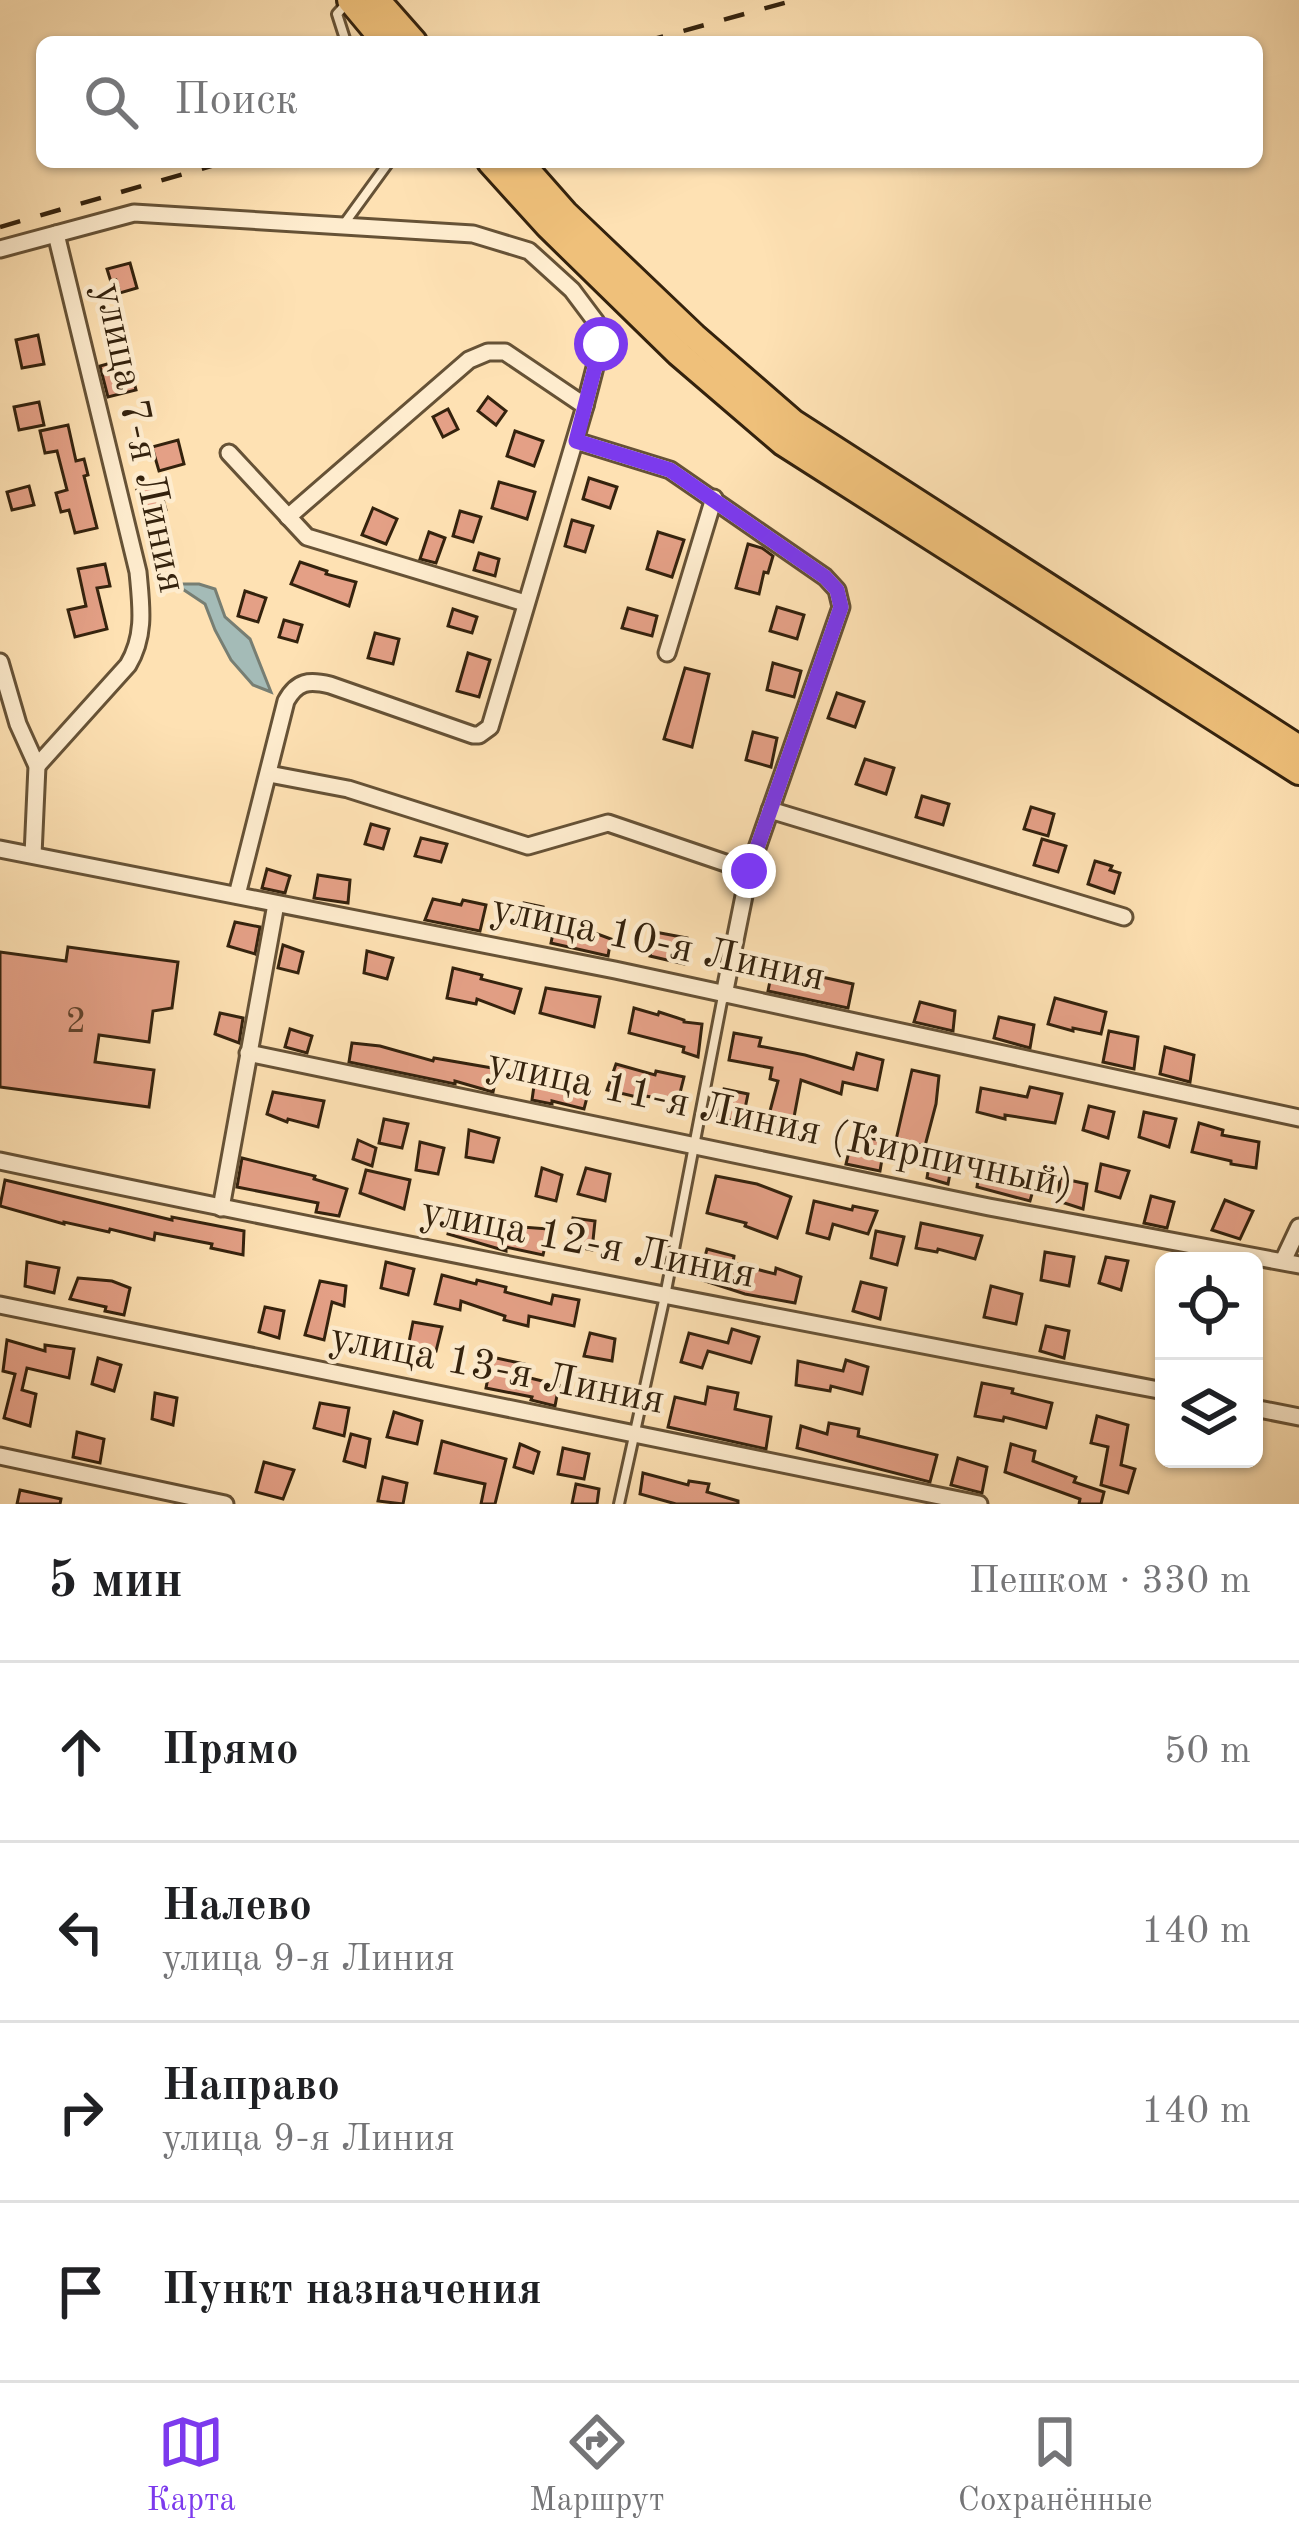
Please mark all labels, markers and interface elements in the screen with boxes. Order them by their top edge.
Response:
search box [36,36,1263,168]
icon: search [78,69,144,135]
text: Поиск [174,79,298,124]
street label: улица 7-я Линия [86,279,192,597]
route start [574,317,628,371]
route end [722,844,776,898]
street label: улица 10-я Линия [487,888,829,1000]
house number: 2 [66,1005,86,1041]
street label: улица 11-я Линия (Кирпичный) [483,1042,1077,1208]
street label: улица 12-я Линия [417,1191,759,1297]
map controls [1155,1252,1263,1468]
button: locate [1155,1252,1263,1360]
street label: улица 13-я Линия [326,1317,668,1423]
button: layers [1155,1360,1263,1468]
text: 5 мин [48,1557,183,1608]
text: Пешком · 330 m [969,1562,1251,1601]
icon: ahead [48,1719,114,1785]
text: Прямо [162,1729,299,1774]
text: 50 m [1164,1732,1251,1771]
text: Налево [162,1885,312,1930]
icon: left [48,1899,114,1965]
text: 140 m [1141,1912,1251,1951]
text: улица 9-я Линия [162,1940,455,1979]
text: Направо [162,2065,340,2110]
icon: right [48,2079,114,2145]
text: 140 m [1141,2092,1251,2131]
text: улица 9-я Линия [162,2120,455,2159]
icon: arrive [48,2259,114,2325]
text: Пункт назначения [162,2269,542,2314]
tab: Карта [147,2409,236,2522]
tab: Маршрут [529,2409,665,2522]
tab: Сохранённые [958,2409,1152,2522]

